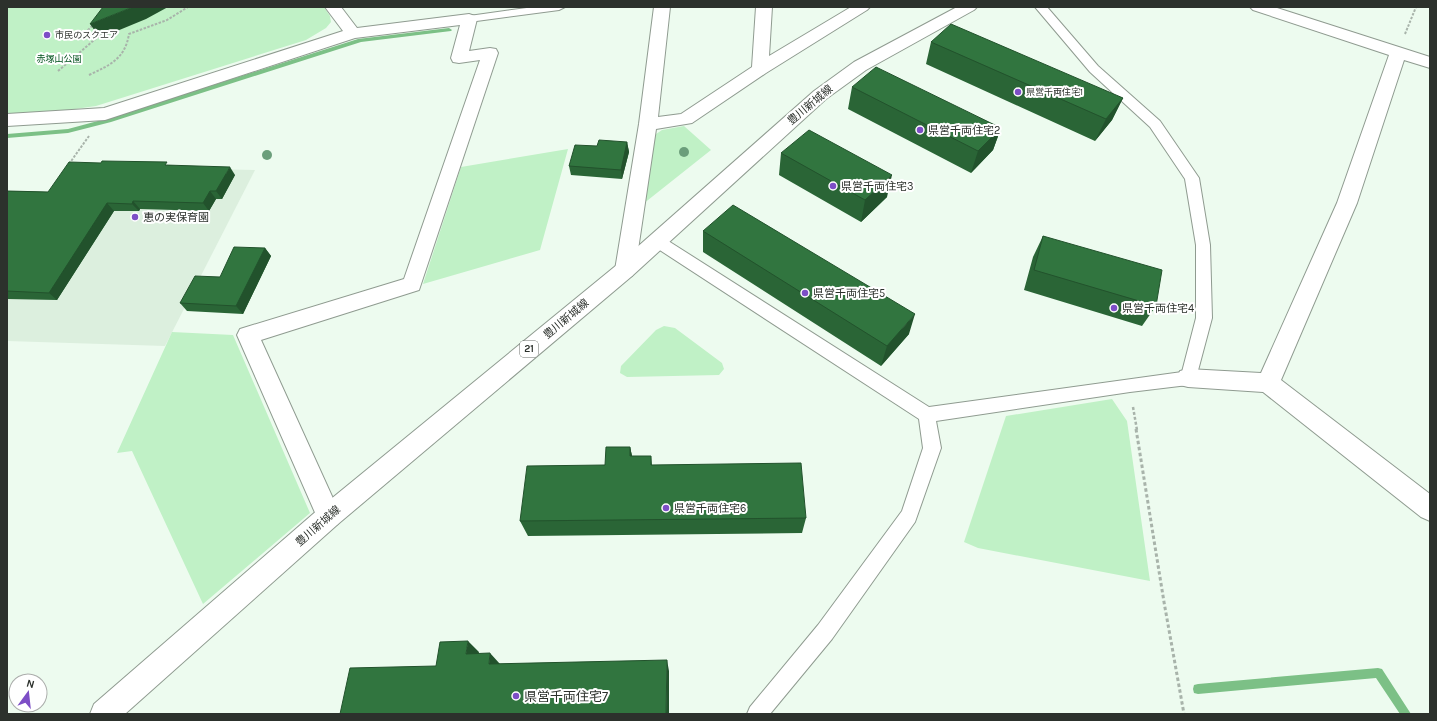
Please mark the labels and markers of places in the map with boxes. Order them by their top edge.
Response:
marker: 市民のスクエア [42,30,52,40]
place label: 市民のスクエア [55,30,118,40]
marker: 県営千両住宅1 [1013,87,1023,97]
place label: 県営千両住宅1 [1026,87,1083,97]
place label: 県営千両住宅2 [928,124,1000,137]
marker: 県営千両住宅2 [915,125,925,135]
place label: 県営千両住宅3 [841,180,914,193]
marker: 県営千両住宅3 [828,181,838,191]
place label: 恵の実保育園 [143,211,209,224]
marker: 恵の実保育園 [130,212,140,222]
place label: 県営千両住宅5 [813,287,885,300]
marker: 県営千両住宅5 [800,288,810,298]
place label: 県営千両住宅4 [1122,302,1194,315]
marker: 県営千両住宅4 [1109,303,1119,313]
place label: 県営千両住宅6 [674,502,746,515]
marker: 県営千両住宅6 [661,503,671,513]
place label: 県営千両住宅7 [524,689,608,704]
marker: 県営千両住宅7 [511,691,521,701]

